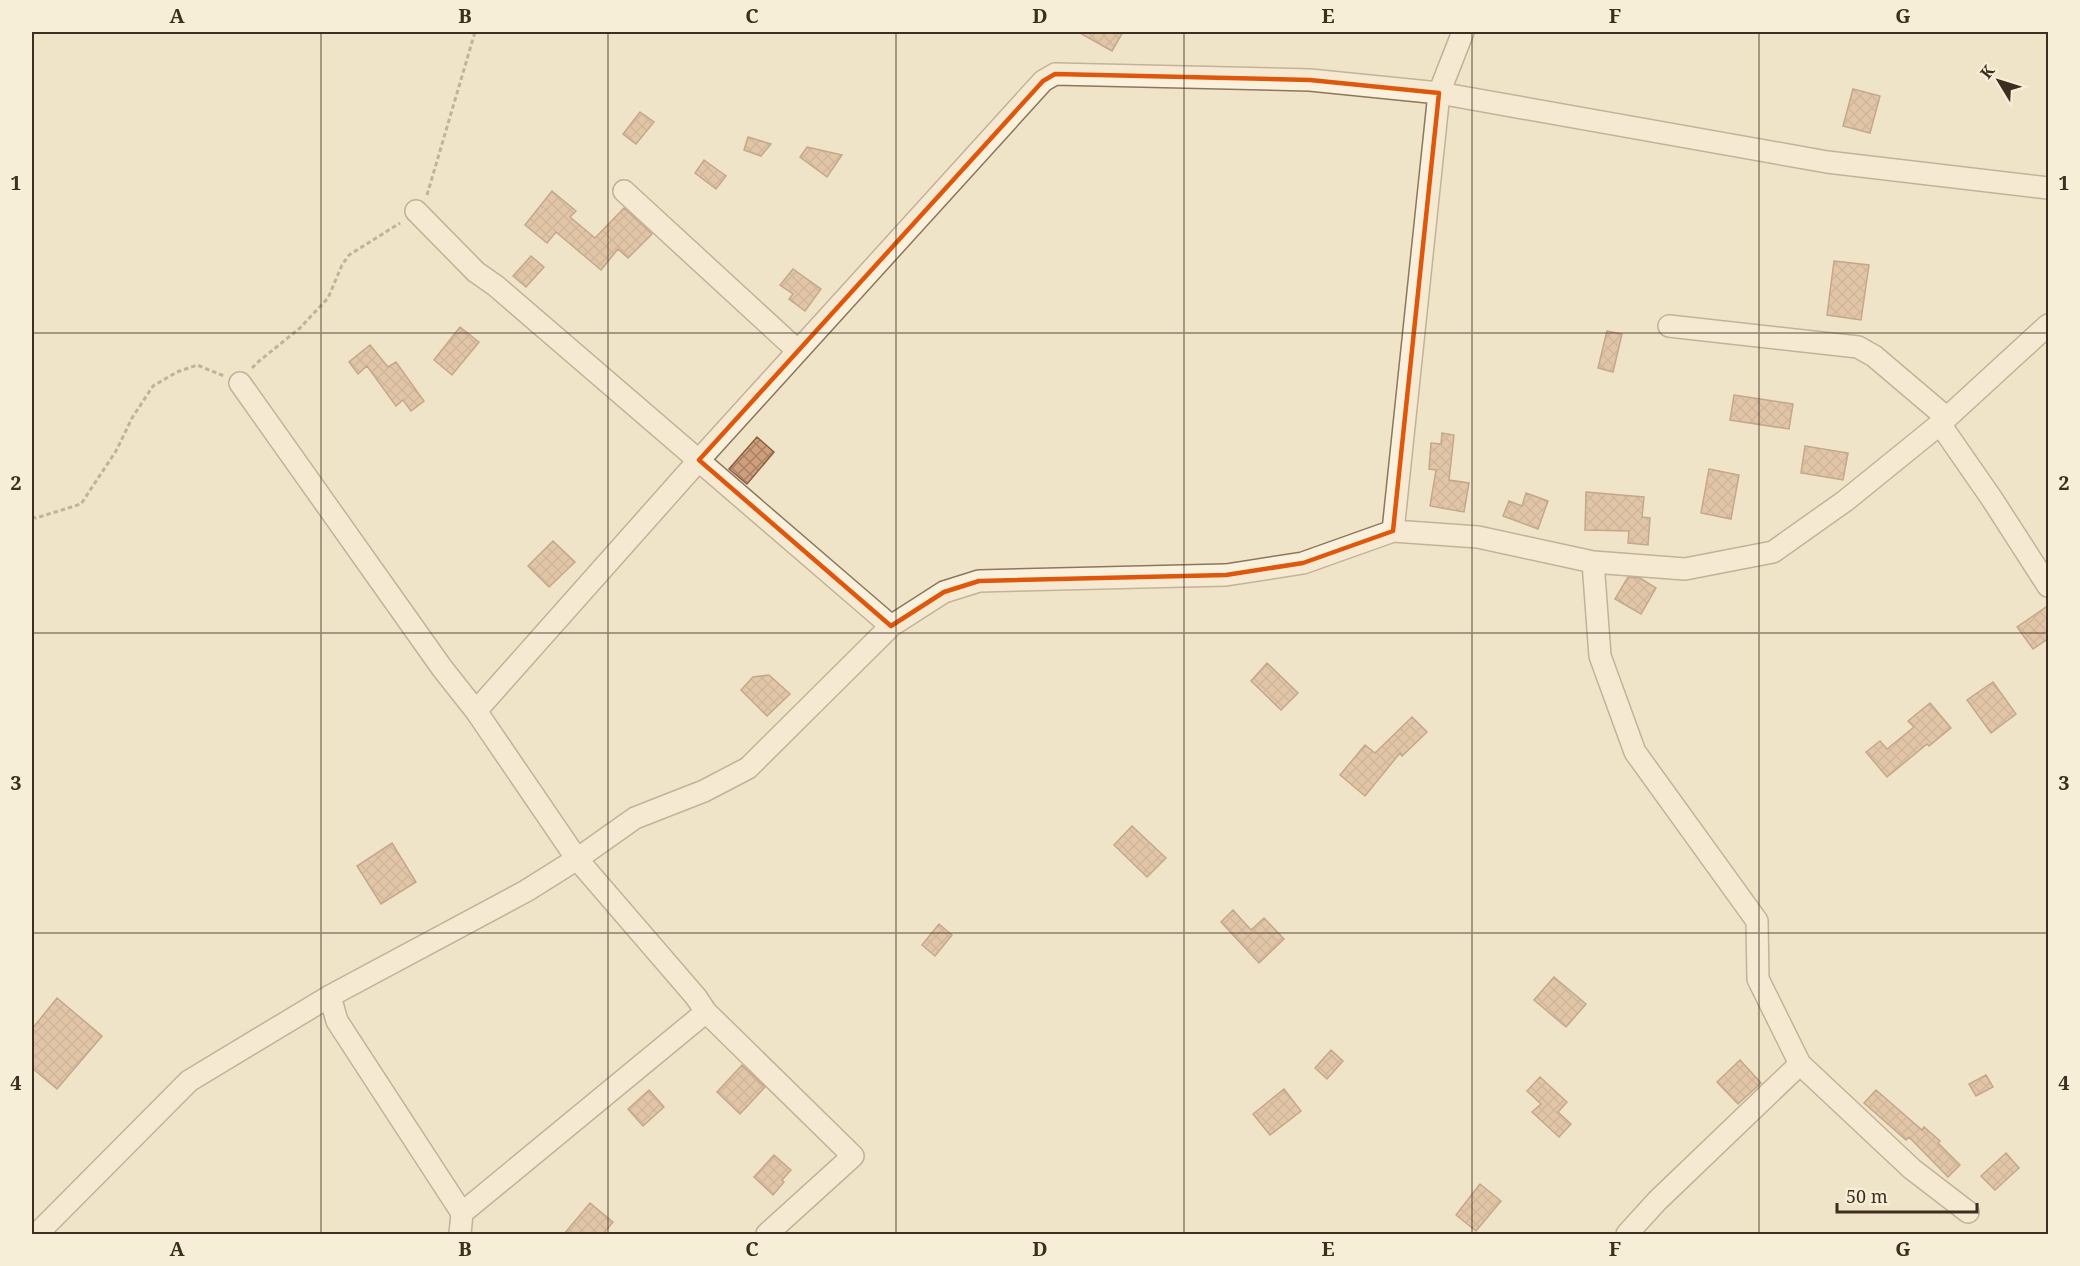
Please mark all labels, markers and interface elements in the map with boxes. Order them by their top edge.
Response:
text: A [169,2,185,29]
text: B [458,2,472,29]
text: C [745,2,759,29]
text: D [1032,2,1048,29]
text: E [1321,2,1335,29]
text: F [1609,2,1621,29]
text: G [1895,2,1911,29]
north arrow [1969,51,2029,111]
text: K [1975,60,2000,83]
text: 1 [10,169,22,196]
text: 1 [2058,169,2070,196]
text: 2 [10,469,22,496]
text: 2 [2058,469,2070,496]
text: 3 [10,769,22,796]
text: 3 [2058,769,2070,796]
text: 4 [10,1069,22,1096]
text: 4 [2058,1069,2070,1096]
scale bar [1837,1176,1976,1214]
text: 50 m [1846,1184,1888,1208]
text: A [169,1235,185,1262]
text: B [458,1235,472,1262]
text: C [745,1235,759,1262]
text: D [1032,1235,1048,1262]
text: E [1321,1235,1335,1262]
text: F [1609,1235,1621,1262]
text: G [1895,1235,1911,1262]

